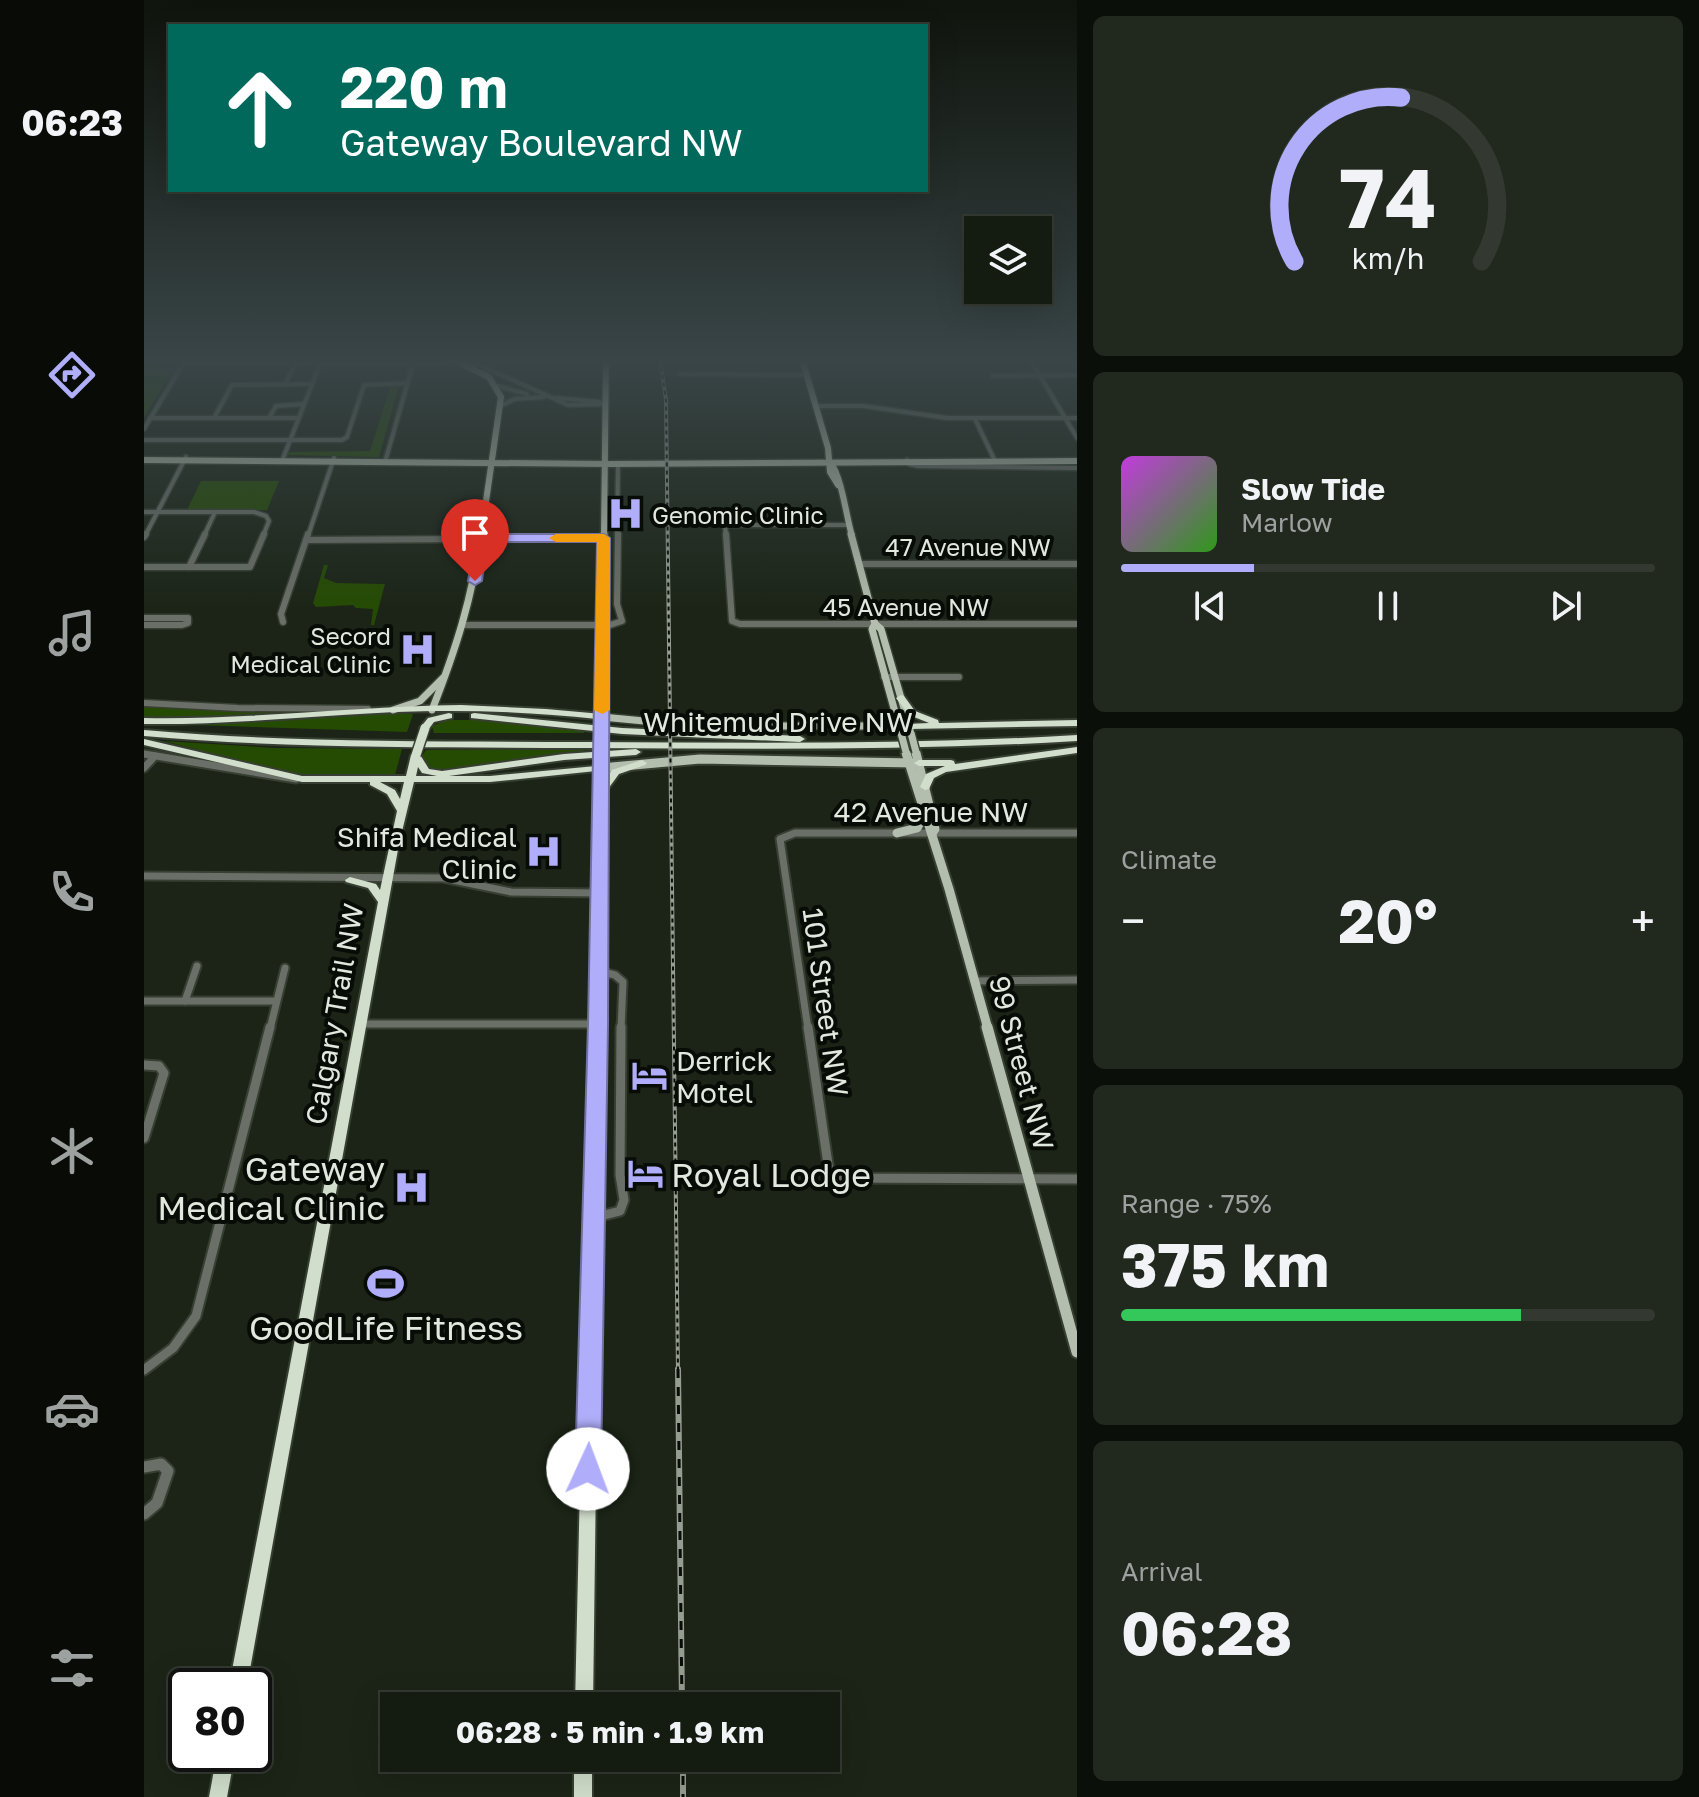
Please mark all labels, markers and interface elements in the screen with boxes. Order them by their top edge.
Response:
text: 220 m [340,53,508,120]
icon: ahead [208,56,312,160]
text: 06:23 [21,101,123,144]
text: Gateway Boulevard NW [340,121,742,164]
text: 74 [1339,146,1437,246]
map controls [964,216,1052,304]
button: layers [964,216,1052,304]
text: km/h [1352,241,1424,275]
icon: directions [44,347,100,403]
text: Slow Tide [1241,471,1385,507]
hospital icon: Genomic Clinic [607,495,645,533]
pin [441,499,509,581]
place label: Genomic Clinic [652,500,823,529]
text: Marlow [1241,507,1333,538]
icon: arrive [453,511,497,555]
street label: 47 Avenue NW [885,532,1051,561]
icon: previous [1188,584,1232,628]
icon: pause [1366,584,1410,628]
icon: next [1544,584,1588,628]
street label: 45 Avenue NW [823,592,989,621]
icon: music [44,605,100,661]
place label: Secord Medical Clinic [230,621,391,678]
hospital icon: Secord Medical Clinic [398,630,436,668]
street label: Whitemud Drive NW [643,705,913,738]
street label: 42 Avenue NW [834,795,1028,828]
place label: Shifa Medical Clinic [337,820,517,885]
hospital icon: Shifa Medical Clinic [524,833,562,871]
text: Climate [1121,844,1217,875]
icon: phone [44,864,100,920]
text: 20° [1339,884,1438,956]
text: − [1121,894,1145,947]
text: + [1631,894,1655,947]
street label: Calgary Trail NW [298,901,370,1127]
street label: 101 Street NW [796,906,856,1098]
street label: 99 Street NW [983,972,1061,1154]
place label: Derrick Motel [676,1044,772,1109]
hotel icon: Derrick Motel [631,1057,669,1095]
icon: climate [44,1123,100,1179]
place label: Gateway Medical Clinic [157,1148,385,1227]
place label: Royal Lodge [671,1154,871,1194]
hotel icon: Royal Lodge [626,1155,664,1193]
hospital icon: Gateway Medical Clinic [392,1169,430,1207]
text: Range · 75% [1121,1188,1272,1219]
text: 375 km [1121,1228,1329,1300]
sports icon: GoodLife Fitness [367,1264,405,1302]
place label: GoodLife Fitness [249,1307,523,1347]
icon: car [44,1381,100,1437]
position arrow [546,1427,630,1511]
text: Arrival [1121,1556,1202,1587]
text: 06:28 [1121,1596,1292,1668]
icon: filters [44,1640,100,1696]
speed limit sign: 80 [168,1668,272,1772]
text: 06:28 · 5 min · 1.9 km [456,1714,764,1750]

